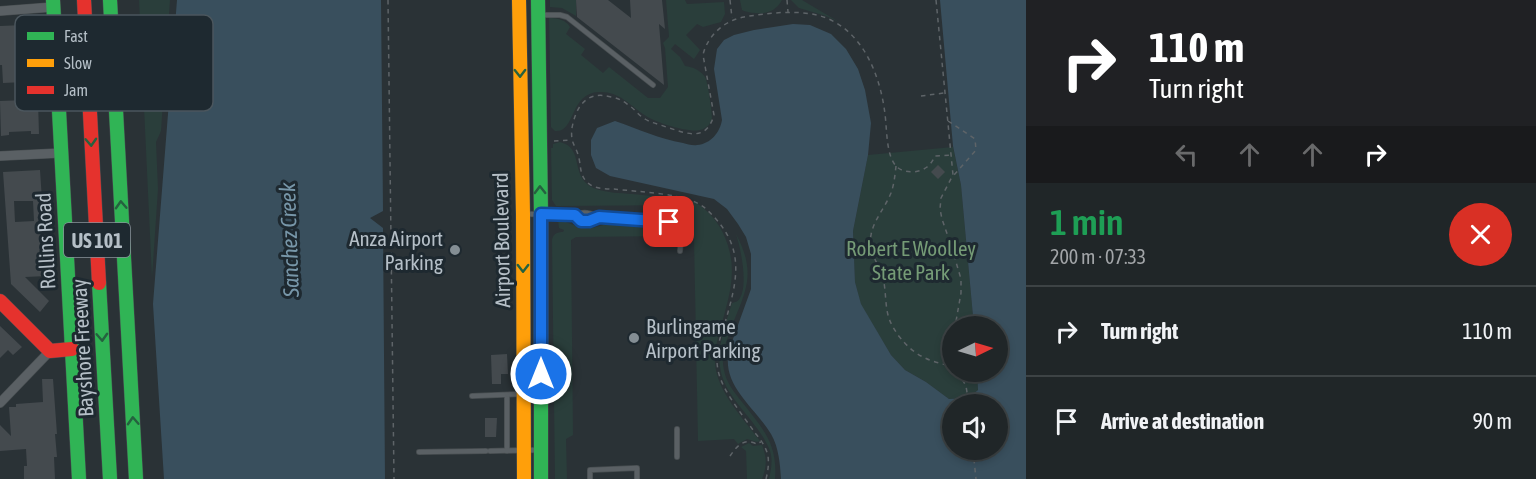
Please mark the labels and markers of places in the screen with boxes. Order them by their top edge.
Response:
pin [643,196,694,247]
place label: Anza Airport Parking [349,226,443,274]
marker: Anza Airport Parking [448,243,462,257]
place label: Burlingame Airport Parking [646,314,761,362]
marker: Burlingame Airport Parking [627,331,641,345]

